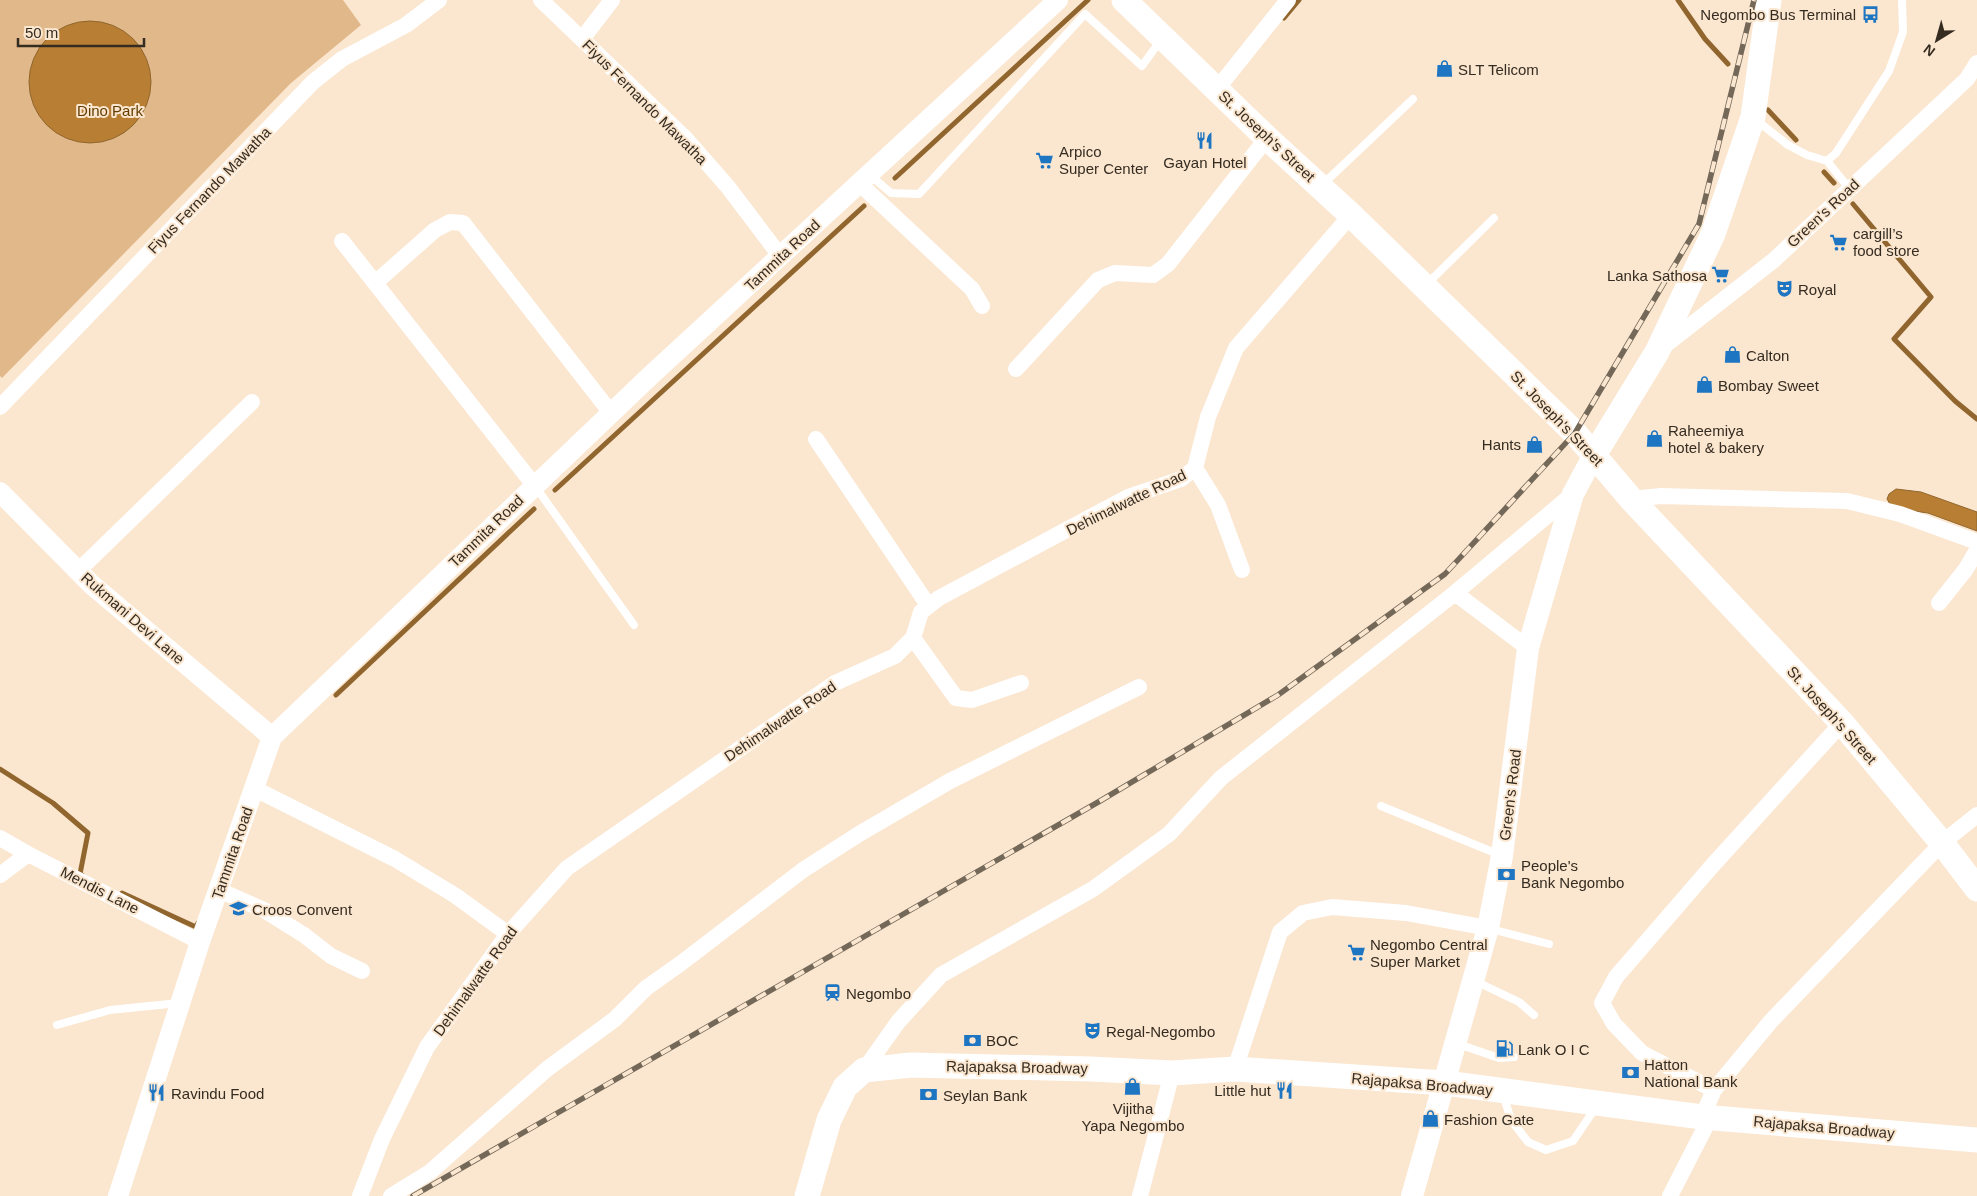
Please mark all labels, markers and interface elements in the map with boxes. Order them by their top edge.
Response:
bus stop icon: Negombo Bus Terminal [1860,4,1880,24]
place label: Negombo Bus Terminal [1700,6,1856,23]
scale bar [18,15,144,47]
north arrow [1912,15,1962,65]
text: 50 m [25,24,58,41]
street label: Fiyus Fernando Mawatha [579,36,711,168]
text: N [1920,41,1938,60]
shop icon: SLT Telicom [1434,59,1454,79]
place label: SLT Telicom [1458,61,1539,78]
street label: St. Joseph's Street [1215,87,1319,186]
park label: Dino Park [77,102,143,119]
street label: Fiyus Fernando Mawatha [144,123,274,257]
restaurant icon: Gayan Hotel [1195,131,1215,151]
place label: Arpico Super Center [1059,143,1148,177]
supermarket icon: Arpico Super Center [1035,150,1055,170]
place label: Gayan Hotel [1163,154,1247,171]
street label: Green's Road [1784,175,1862,251]
street label: Tammita Road [741,216,823,294]
place label: cargill’s food store [1853,225,1920,259]
supermarket icon: cargill’s food store [1829,232,1849,252]
supermarket icon: Lanka Sathosa [1711,265,1731,285]
place label: Lanka Sathosa [1607,267,1708,284]
theatre icon: Royal [1774,279,1794,299]
place label: Royal [1798,281,1836,298]
shop icon: Calton [1722,345,1742,365]
place label: Calton [1746,347,1789,364]
street label: St. Joseph's Street [1507,367,1607,470]
shop icon: Bombay Sweet [1694,375,1714,395]
place label: Bombay Sweet [1718,377,1820,394]
place label: Raheemiya hotel & bakery [1668,422,1764,456]
shop icon: Raheemiya hotel & bakery [1644,429,1664,449]
shop icon: Hants [1525,434,1545,454]
place label: Hants [1482,436,1521,453]
street label: Dehimalwatte Road [1063,466,1189,538]
street label: Tammita Road [445,491,527,571]
street label: Rukmani Devi Lane [78,569,188,667]
street label: St. Joseph's Street [1784,663,1881,768]
street label: Dehimalwatte Road [721,677,839,765]
street label: Green's Road [1496,748,1524,842]
street label: Tammita Road [208,805,256,901]
place label: People's Bank Negombo [1521,857,1624,891]
street label: Mendis Lane [58,863,142,917]
bank icon: People's Bank Negombo [1497,864,1517,884]
school or university icon: Croos Convent [228,899,248,919]
place label: Croos Convent [252,901,353,918]
street label: Dehimalwatte Road [430,923,520,1039]
place label: Negombo Central Super Market [1370,936,1488,970]
supermarket icon: Negombo Central Super Market [1346,943,1366,963]
station icon: Negombo [822,983,842,1003]
place label: Negombo [846,985,911,1002]
theatre icon: Regal-Negombo [1082,1021,1102,1041]
place label: Regal-Negombo [1106,1023,1215,1040]
bank icon: BOC [962,1030,982,1050]
place label: BOC [986,1032,1019,1049]
fuel station icon: Lank O I C [1494,1039,1514,1059]
place label: Lank O I C [1518,1041,1590,1058]
place label: Hatton National Bank [1644,1056,1738,1090]
street label: Rajapaksa Broadway [946,1057,1089,1077]
bank icon: Hatton National Bank [1620,1063,1640,1083]
street label: Rajapaksa Broadway [1351,1069,1494,1099]
shop icon: Vijitha Yapa Negombo [1123,1077,1143,1097]
restaurant icon: Little hut [1275,1080,1295,1100]
place label: Little hut [1214,1082,1272,1099]
restaurant icon: Ravindu Food [147,1083,167,1103]
place label: Ravindu Food [171,1085,264,1102]
bank icon: Seylan Bank [919,1085,939,1105]
place label: Seylan Bank [943,1087,1028,1104]
place label: Vijitha Yapa Negombo [1081,1100,1185,1134]
shop icon: Fashion Gate [1420,1109,1440,1129]
place label: Fashion Gate [1444,1111,1534,1128]
street label: Rajapaksa Broadway [1753,1112,1896,1142]

